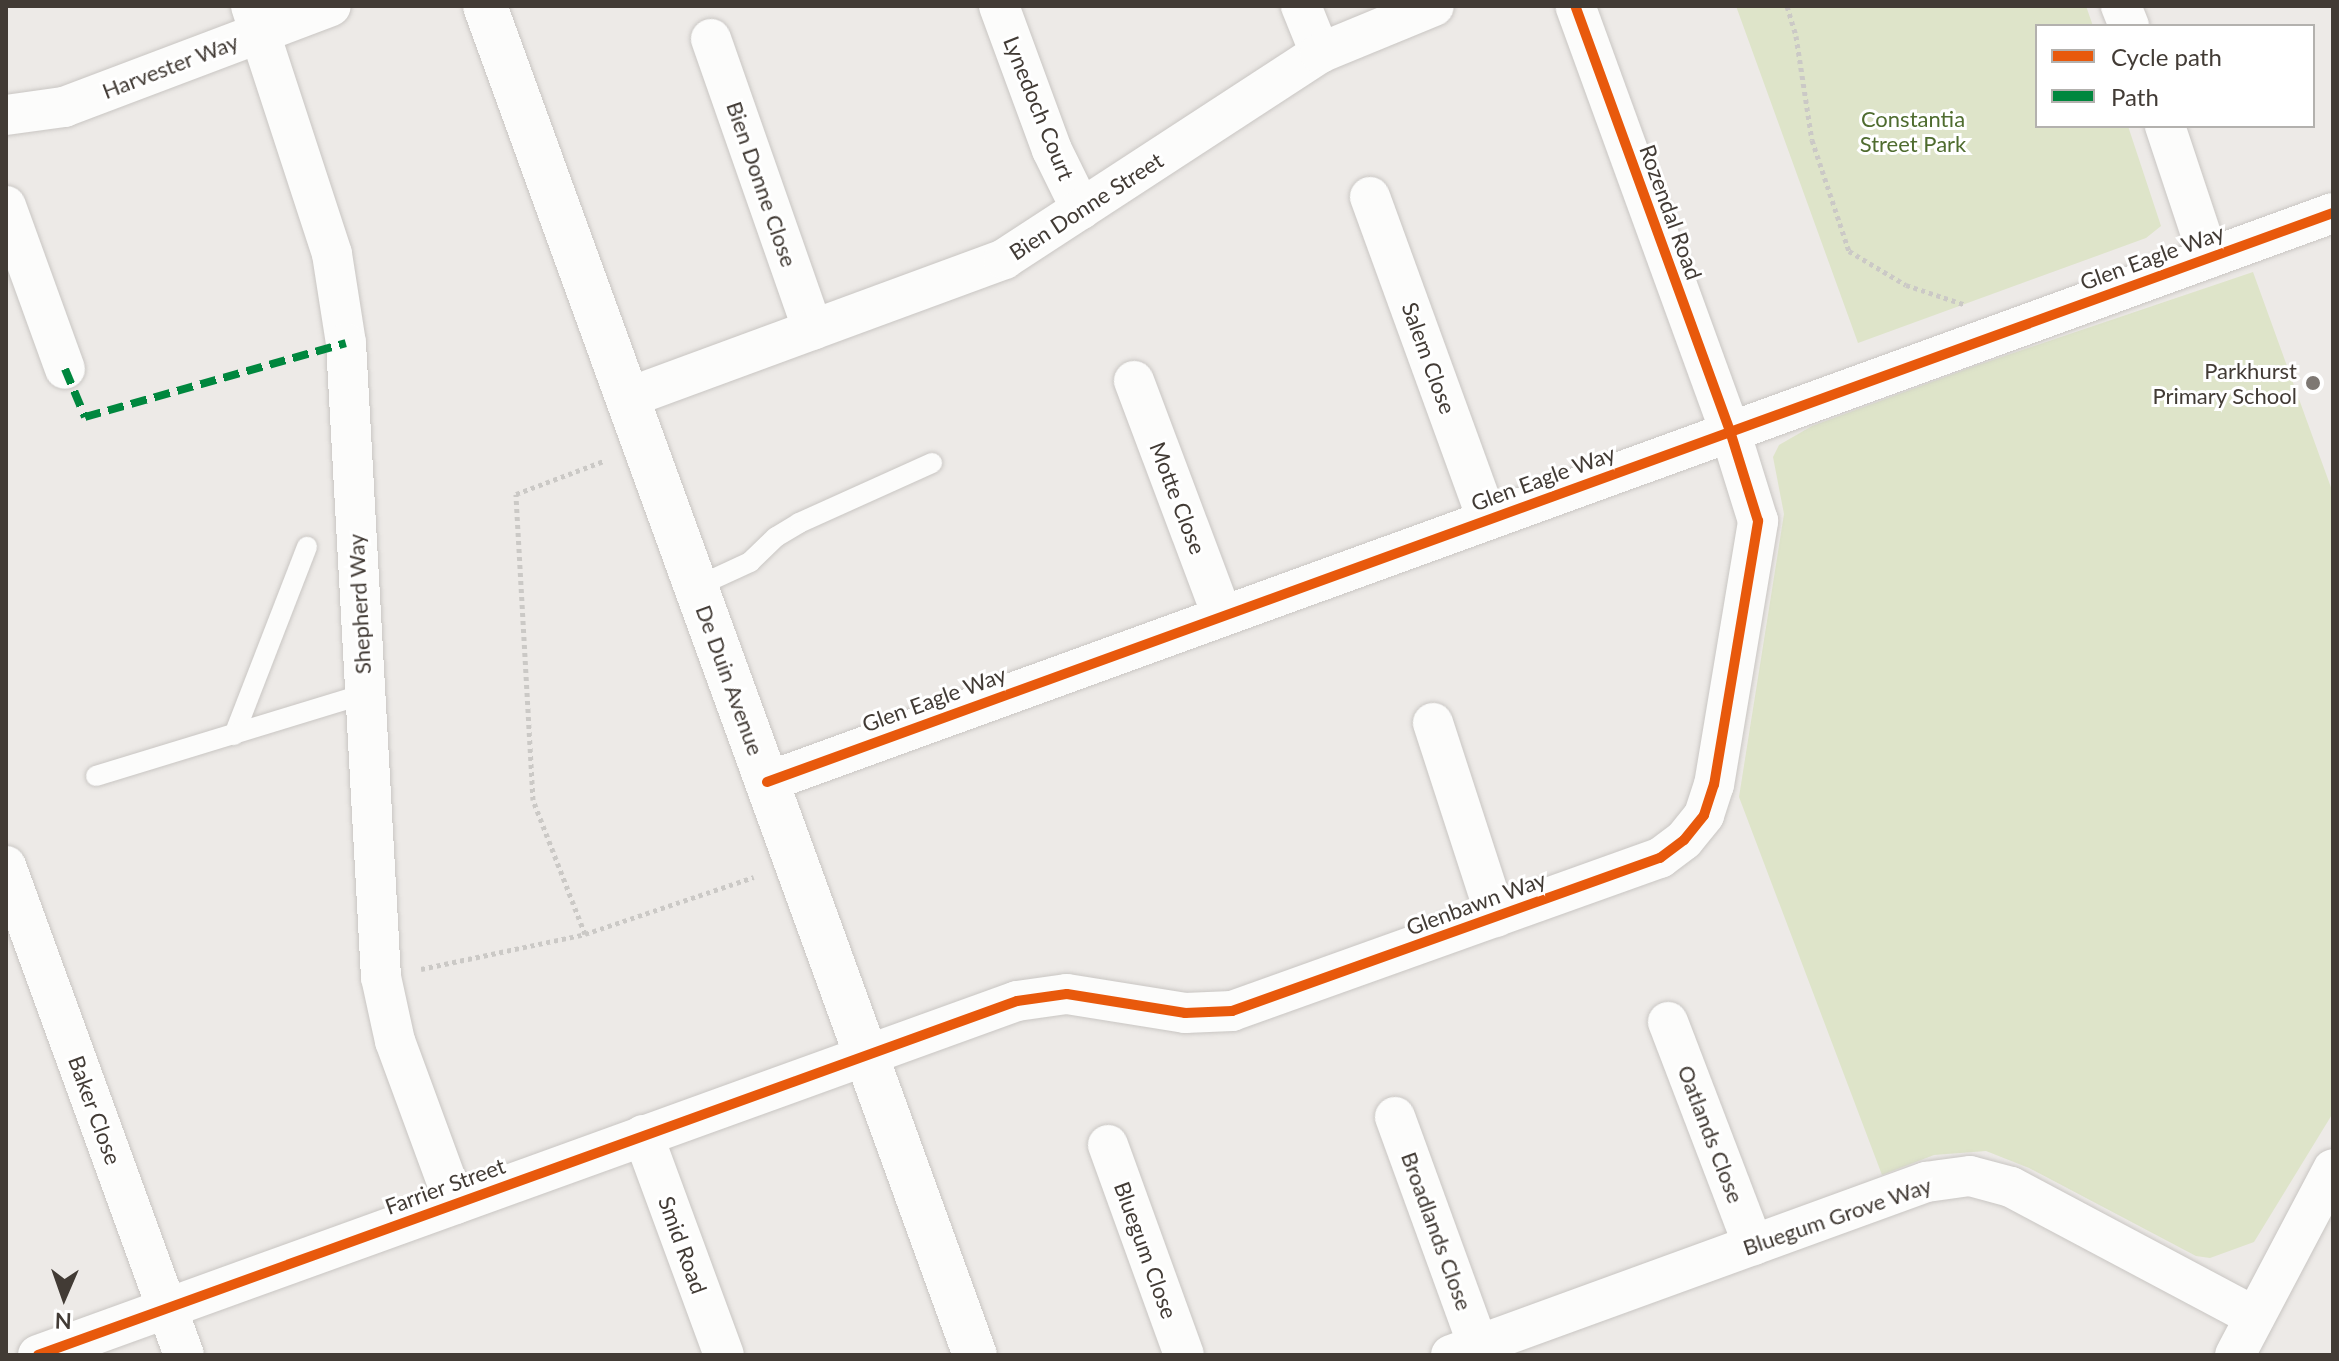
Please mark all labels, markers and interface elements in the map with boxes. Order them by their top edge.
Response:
legend [2035,24,2315,128]
street label: Harvester Way [98,28,242,104]
street label: Lynedoch Court [998,32,1080,184]
text: Cycle path [2111,42,2222,71]
text: Path [2111,82,2159,111]
street label: Bien Donne Close [721,98,803,270]
park label: Constantia Street Park [1860,105,1966,156]
street label: Rozendal Road [1634,141,1708,283]
street label: Bien Donne Street [1004,147,1168,265]
street label: Glen Eagle Way [2076,219,2228,295]
street label: Salem Close [1397,299,1461,417]
place label: Parkhurst Primary School [2152,357,2297,408]
marker: Parkhurst Primary School [2304,374,2322,392]
street label: Motte Close [1145,438,1211,558]
street label: Glen Eagle Way [1467,440,1619,516]
street label: Shepherd Way [342,533,376,675]
street label: De Duin Avenue [690,601,770,759]
street label: Glen Eagle Way [858,661,1010,737]
street label: Glenbawn Way [1402,865,1550,941]
street label: Baker Close [63,1052,127,1168]
street label: Oatlands Close [1673,1061,1749,1207]
street label: Broadlands Close [1396,1148,1478,1314]
street label: Farrier Street [381,1152,509,1220]
street label: Bluegum Grove Way [1739,1171,1935,1261]
street label: Bluegum Close [1109,1178,1183,1322]
street label: Smid Road [653,1193,713,1297]
north arrow [24,1257,104,1337]
text: N [54,1308,72,1335]

